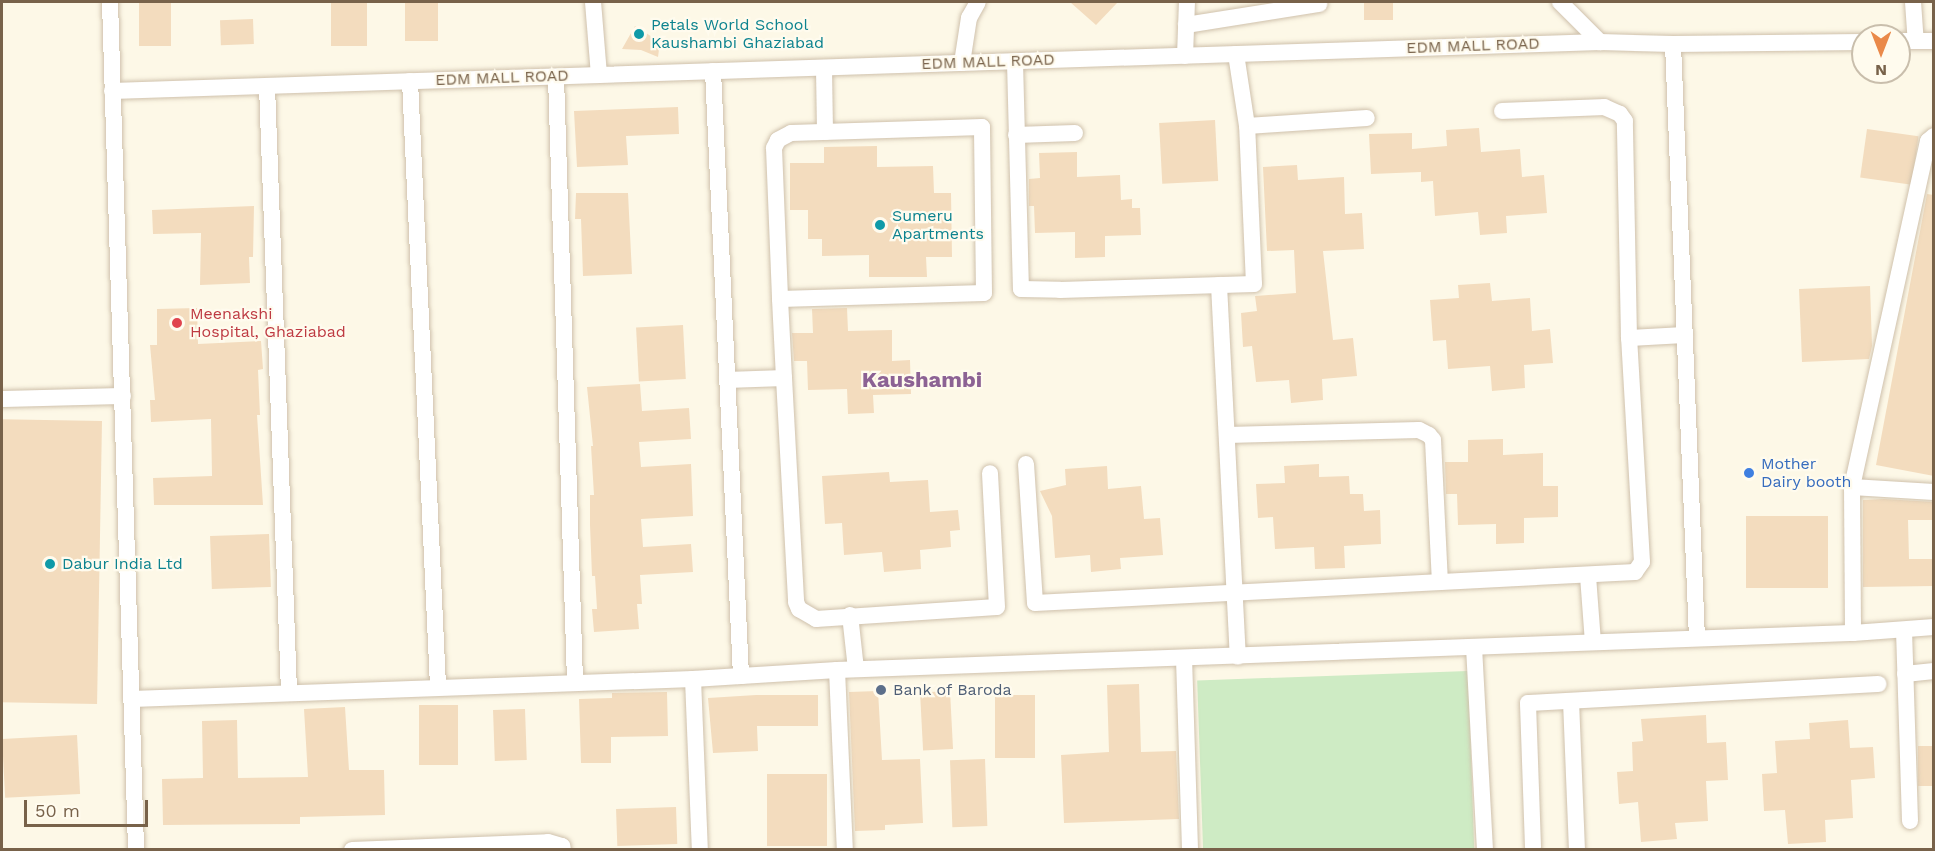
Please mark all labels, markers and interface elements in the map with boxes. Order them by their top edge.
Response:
place label: Petals World School Kaushambi Ghaziabad [651,15,824,53]
north arrow [1851,24,1911,84]
marker: Petals World School Kaushambi Ghaziabad [632,27,646,41]
street label: EDM MALL ROAD [1406,34,1540,58]
street label: EDM MALL ROAD [921,50,1055,74]
text: N [1875,61,1887,80]
street label: EDM MALL ROAD [435,66,569,90]
place label: Sumeru Apartments [892,206,984,244]
marker: Sumeru Apartments [873,218,887,232]
place label: Meenakshi Hospital, Ghaziabad [190,304,346,342]
marker: Meenakshi Hospital, Ghaziabad [168,314,186,332]
district label: Kaushambi [862,367,982,393]
place label: Mother Dairy booth [1761,454,1852,492]
marker: Mother Dairy booth [1742,466,1756,480]
place label: Dabur India Ltd [62,554,183,574]
marker: Dabur India Ltd [43,557,57,571]
place label: Bank of Baroda [893,680,1013,700]
marker: Bank of Baroda [874,683,888,697]
scale bar [27,788,152,826]
text: 50 m [35,800,80,821]

